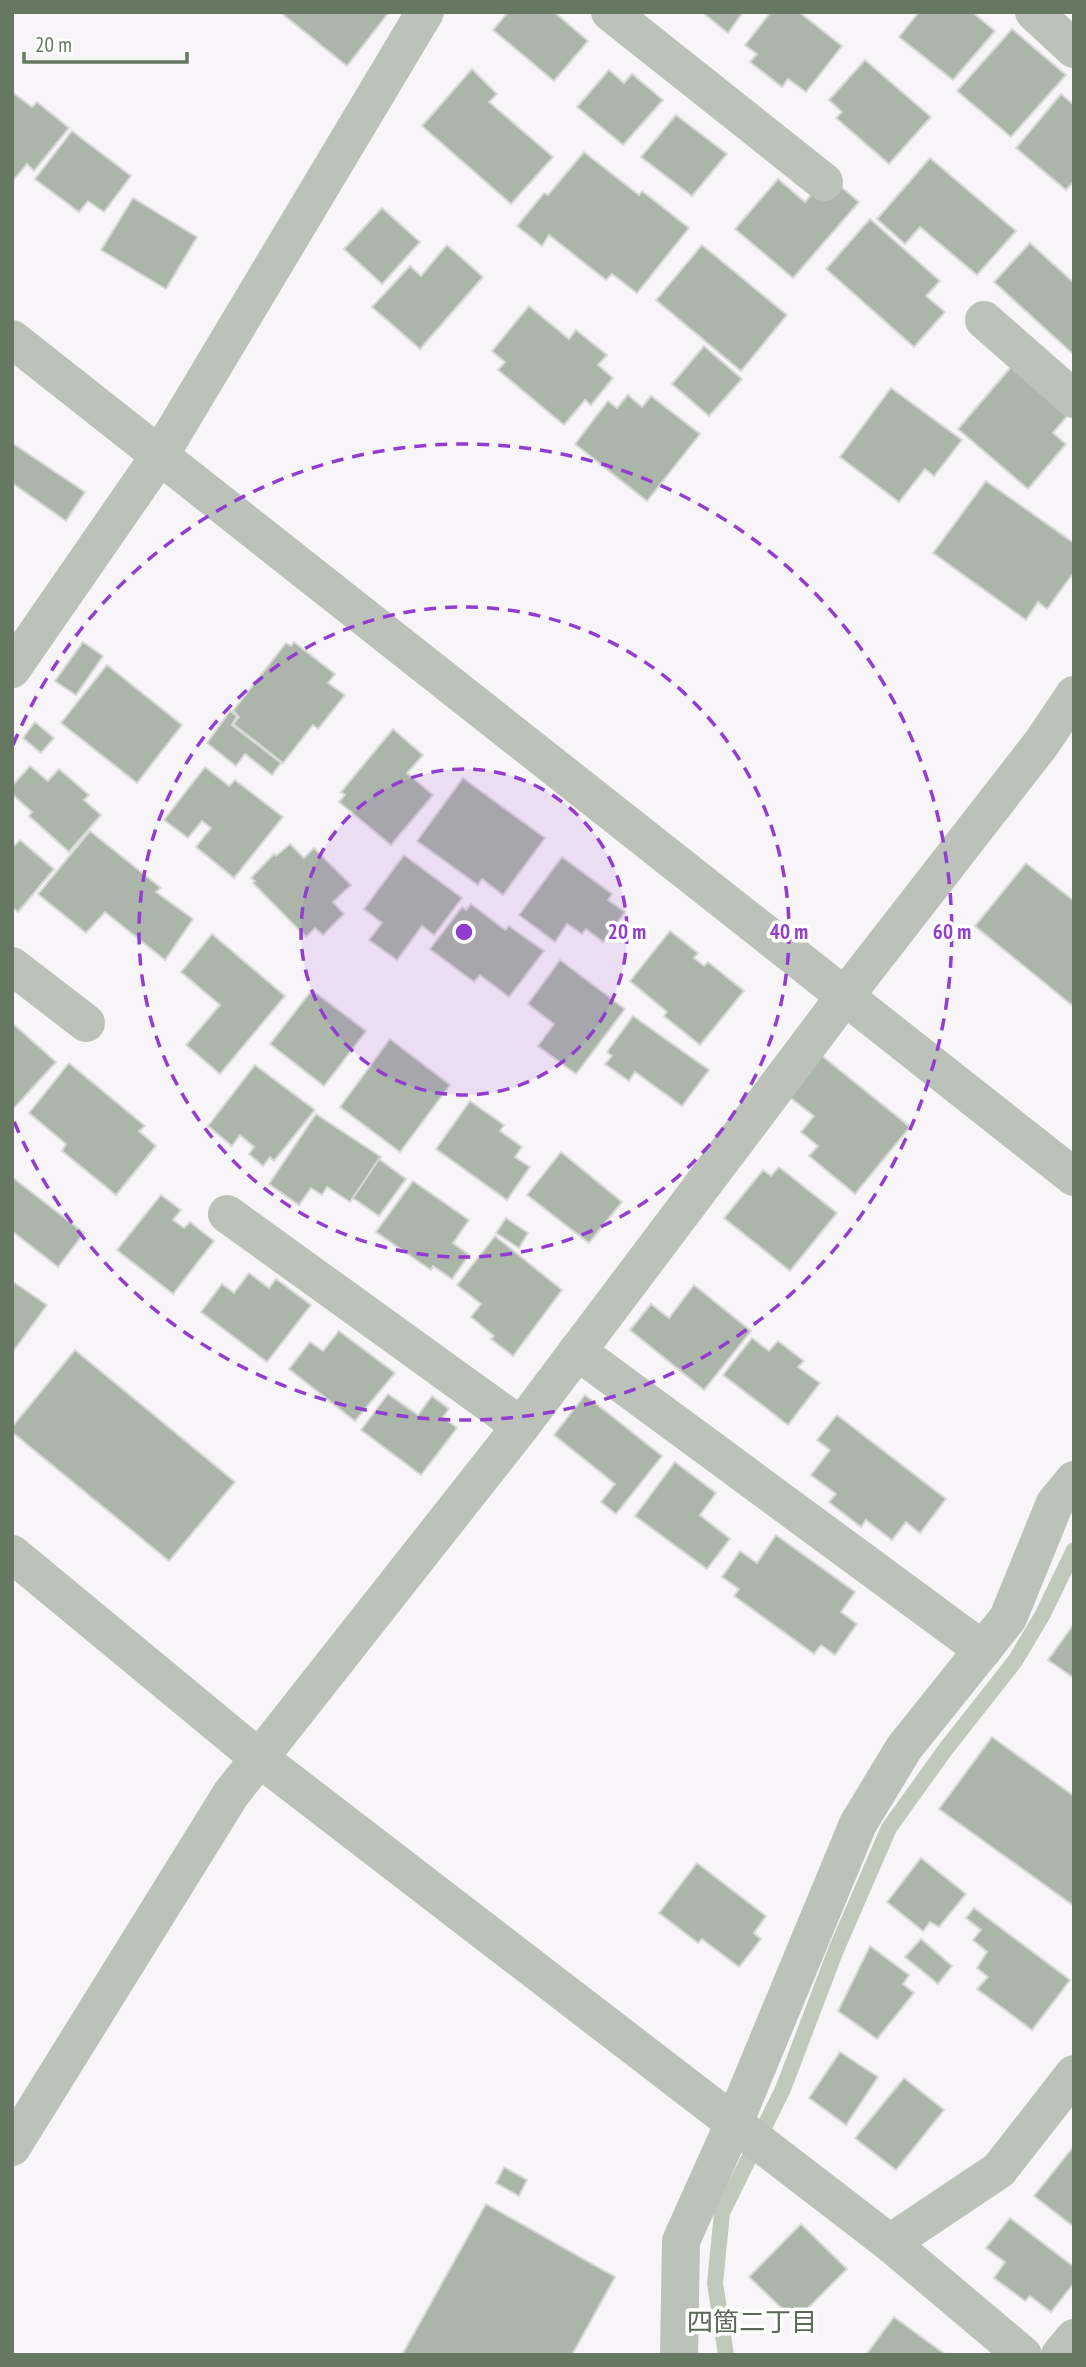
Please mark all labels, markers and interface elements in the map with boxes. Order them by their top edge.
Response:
scale bar [24,21,187,65]
text: 20 m [35,31,72,58]
text: 20 m [608,918,646,945]
text: 40 m [770,918,808,945]
text: 60 m [933,918,971,945]
centre of rings [452,920,476,944]
district label: 四箇二丁目 [687,2305,817,2338]

